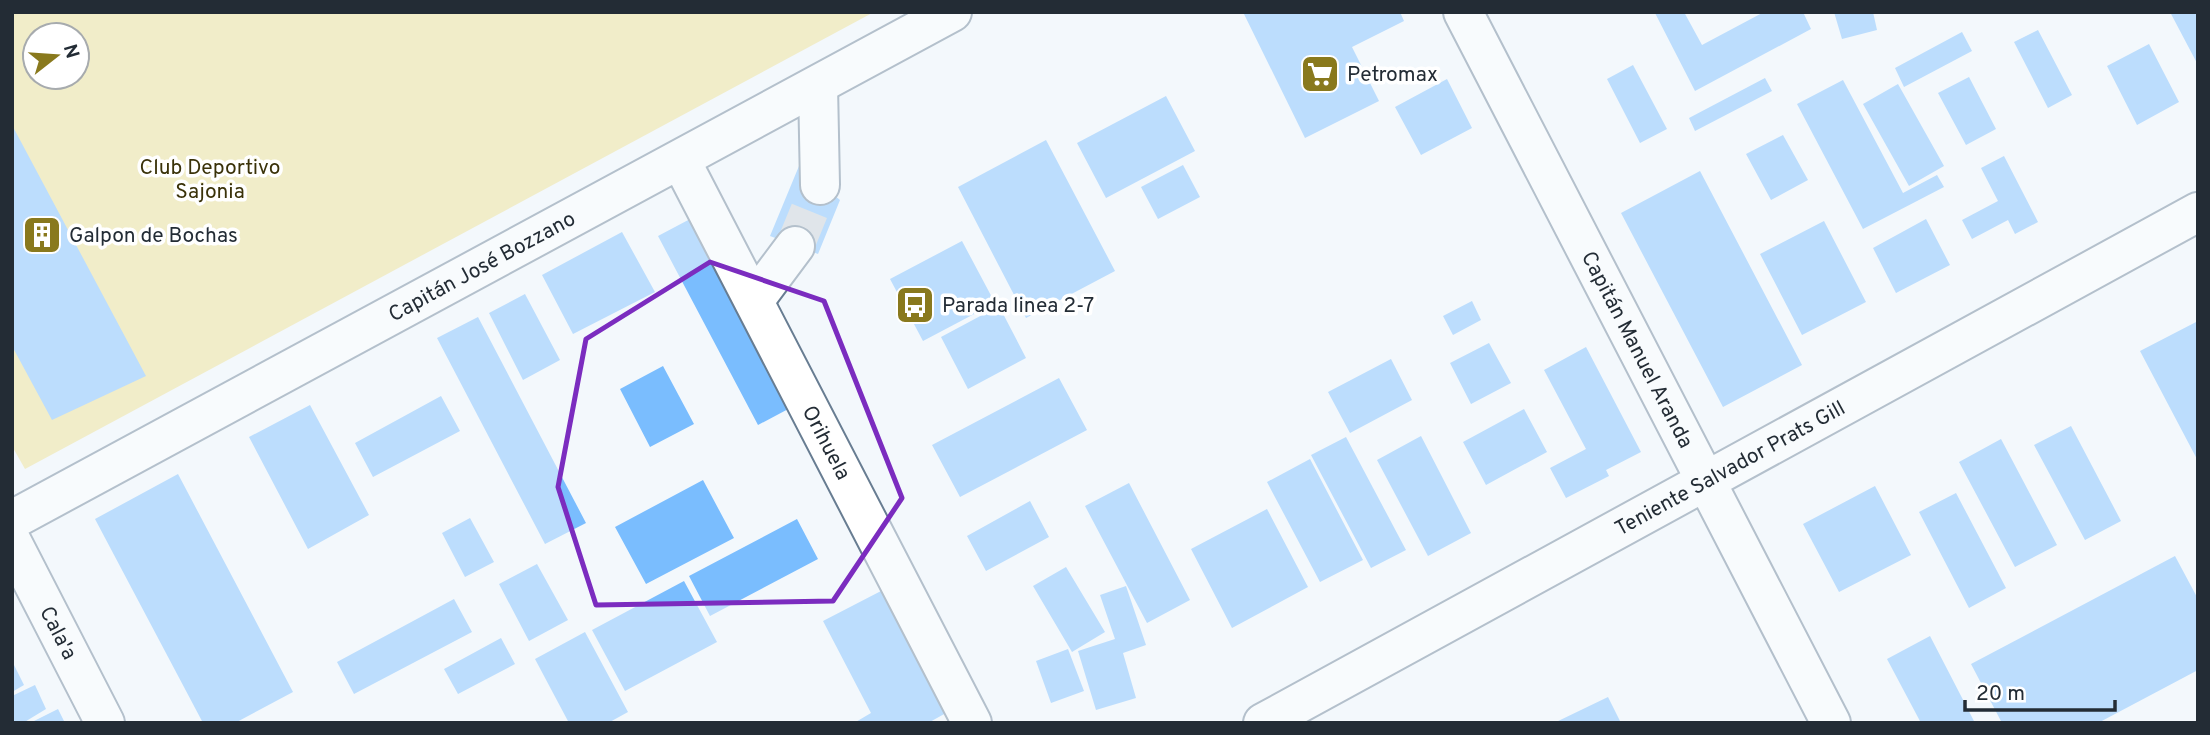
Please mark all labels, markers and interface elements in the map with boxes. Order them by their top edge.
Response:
north arrow [21,21,91,91]
text: N [57,42,84,62]
supermarket icon: Petromax [1299,53,1341,95]
place label: Petromax [1347,62,1438,89]
park label: Club Deportivo Sajonia [140,155,280,206]
street label: Capitán José Bozzano [384,206,581,329]
building icon: Galpon de Bochas [21,214,63,256]
place label: Galpon de Bochas [69,223,238,250]
street label: Capitán Manuel Aranda [1574,247,1699,453]
bus stop icon: Parada linea 2-7 [894,284,936,326]
place label: Parada linea 2-7 [942,293,1094,320]
street label: Teniente Salvador Prats Gill [1611,395,1850,543]
street label: Orihuela [795,401,856,485]
street label: Cala'a [32,602,82,665]
scale bar [1965,668,2116,712]
text: 20 m [1976,681,2025,708]

